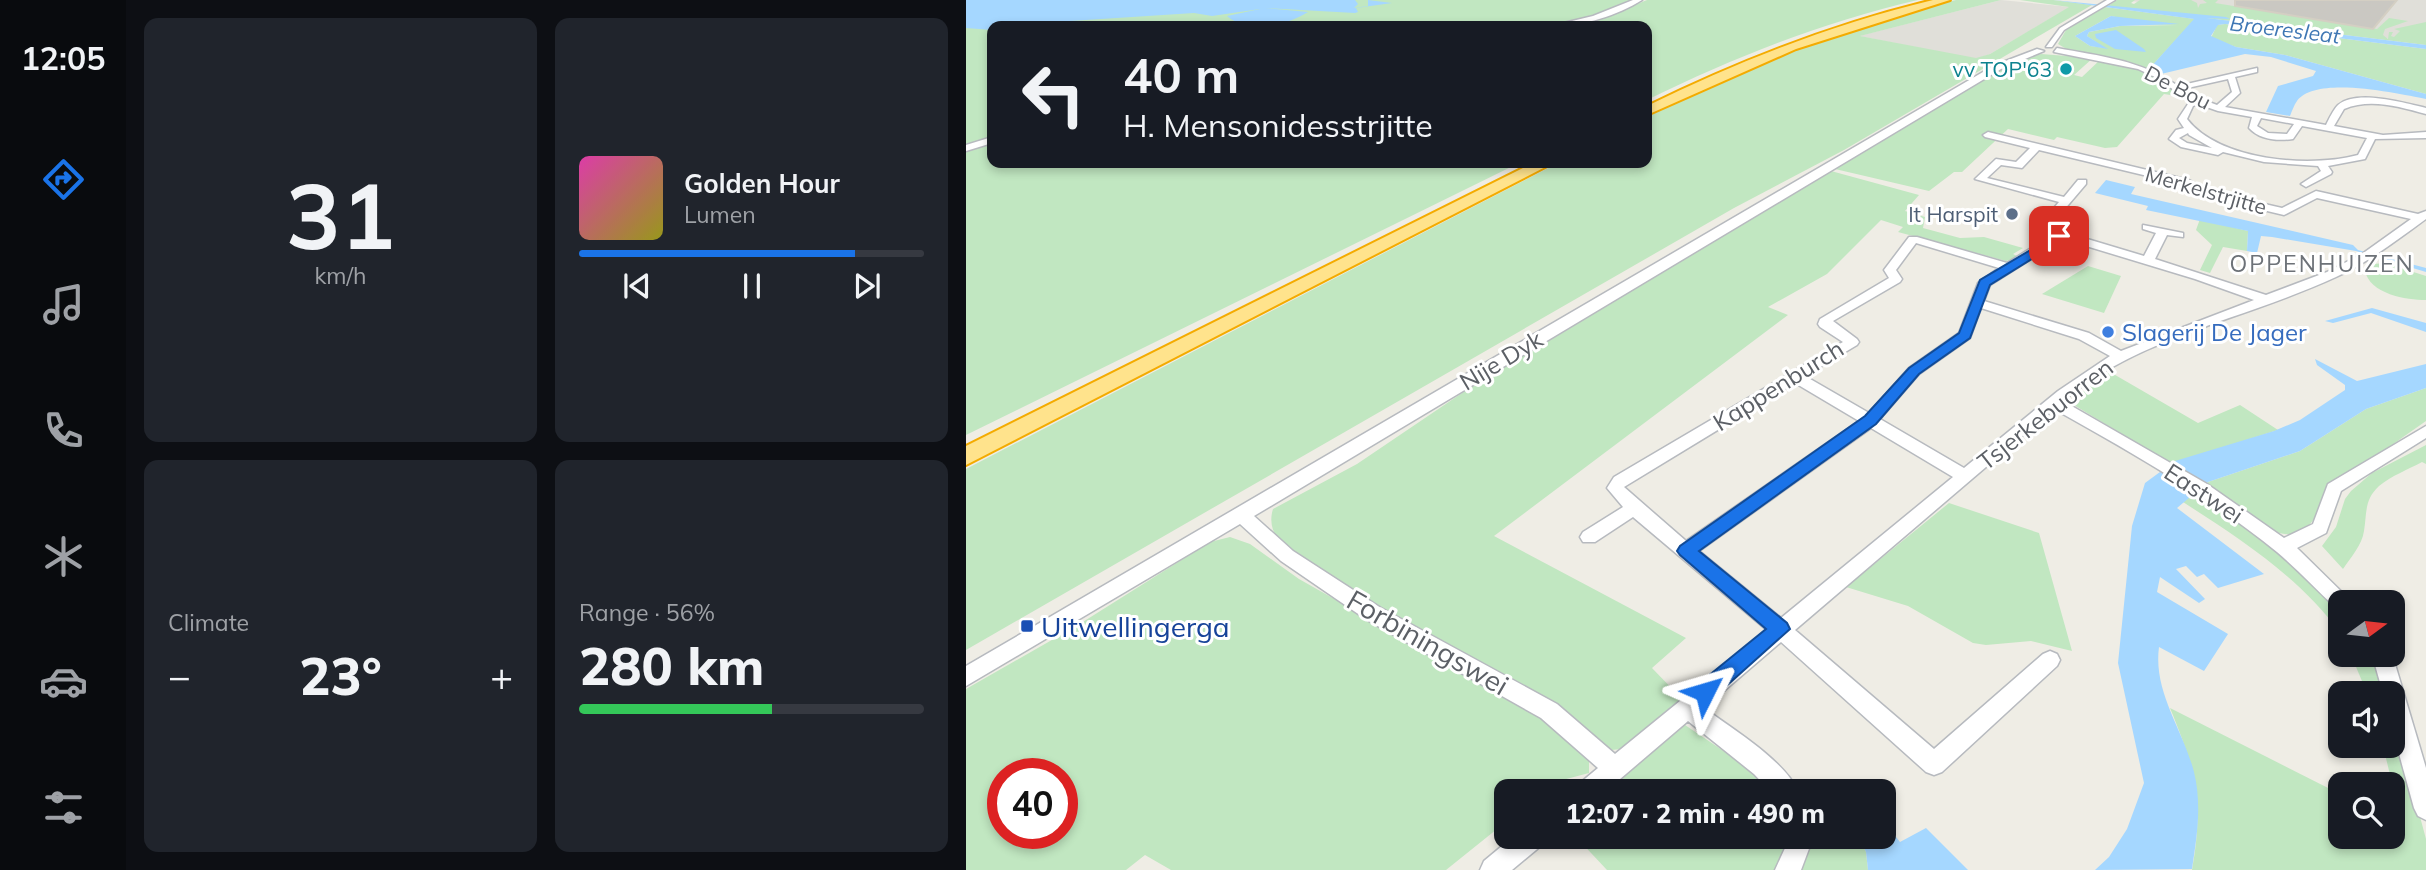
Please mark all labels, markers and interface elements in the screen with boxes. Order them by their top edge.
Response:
water label: Broeresleat [2228,9,2342,49]
text: 12:05 [21,38,105,78]
text: 40 m [1123,44,1239,105]
icon: left [1008,49,1099,140]
place label: vv TOP'63 [1952,56,2052,82]
street label: De Bou [2140,59,2216,115]
marker: vv TOP'63 [2058,61,2074,77]
text: H. Mensonidesstrjitte [1123,105,1433,145]
icon: directions [39,155,88,204]
text: 31 [286,158,395,272]
street label: Merkelstrjitte [2142,160,2270,220]
text: Golden Hour [684,167,840,200]
text: Lumen [684,200,756,229]
place label: It Harspit [1908,201,1998,227]
marker: It Harspit [2004,206,2020,222]
pin [2029,206,2089,266]
icon: arrive [2040,217,2078,255]
district label: OPPENHUIZEN [2229,249,2415,278]
text: km/h [314,261,367,290]
icon: previous [618,267,656,305]
icon: pause [733,267,771,305]
icon: next [848,267,886,305]
icon: music [39,280,88,329]
place label: Slagerij De Jager [2122,317,2307,347]
street label: Nije Dyk [1454,323,1549,396]
marker: Slagerij De Jager [2100,324,2116,340]
street label: Kappenburch [1707,333,1849,437]
street label: Tsjerkebuorren [1971,352,2119,476]
icon: phone [39,406,88,455]
street label: Eastwei [2159,456,2249,530]
icon: climate [39,532,88,581]
street label: Forbiningswei [1341,582,1515,702]
north arrow [2328,590,2404,667]
map controls [2328,590,2405,849]
text: Range · 56% [579,598,715,627]
text: Climate [168,608,249,637]
place label: Uitwellingerga [1041,609,1230,644]
marker: Uitwellingerga [1019,618,1035,634]
text: 280 km [579,633,764,698]
text: 23° [299,643,382,708]
text: − [168,652,191,700]
text: + [490,652,513,700]
position arrow [1668,655,1742,729]
icon: car [39,657,88,706]
button: sound [2328,681,2405,758]
speed limit sign: 40 [987,758,1078,849]
button: search [2328,772,2405,849]
icon: filters [39,783,88,832]
text: 12:07 · 2 min · 490 m [1565,797,1825,830]

